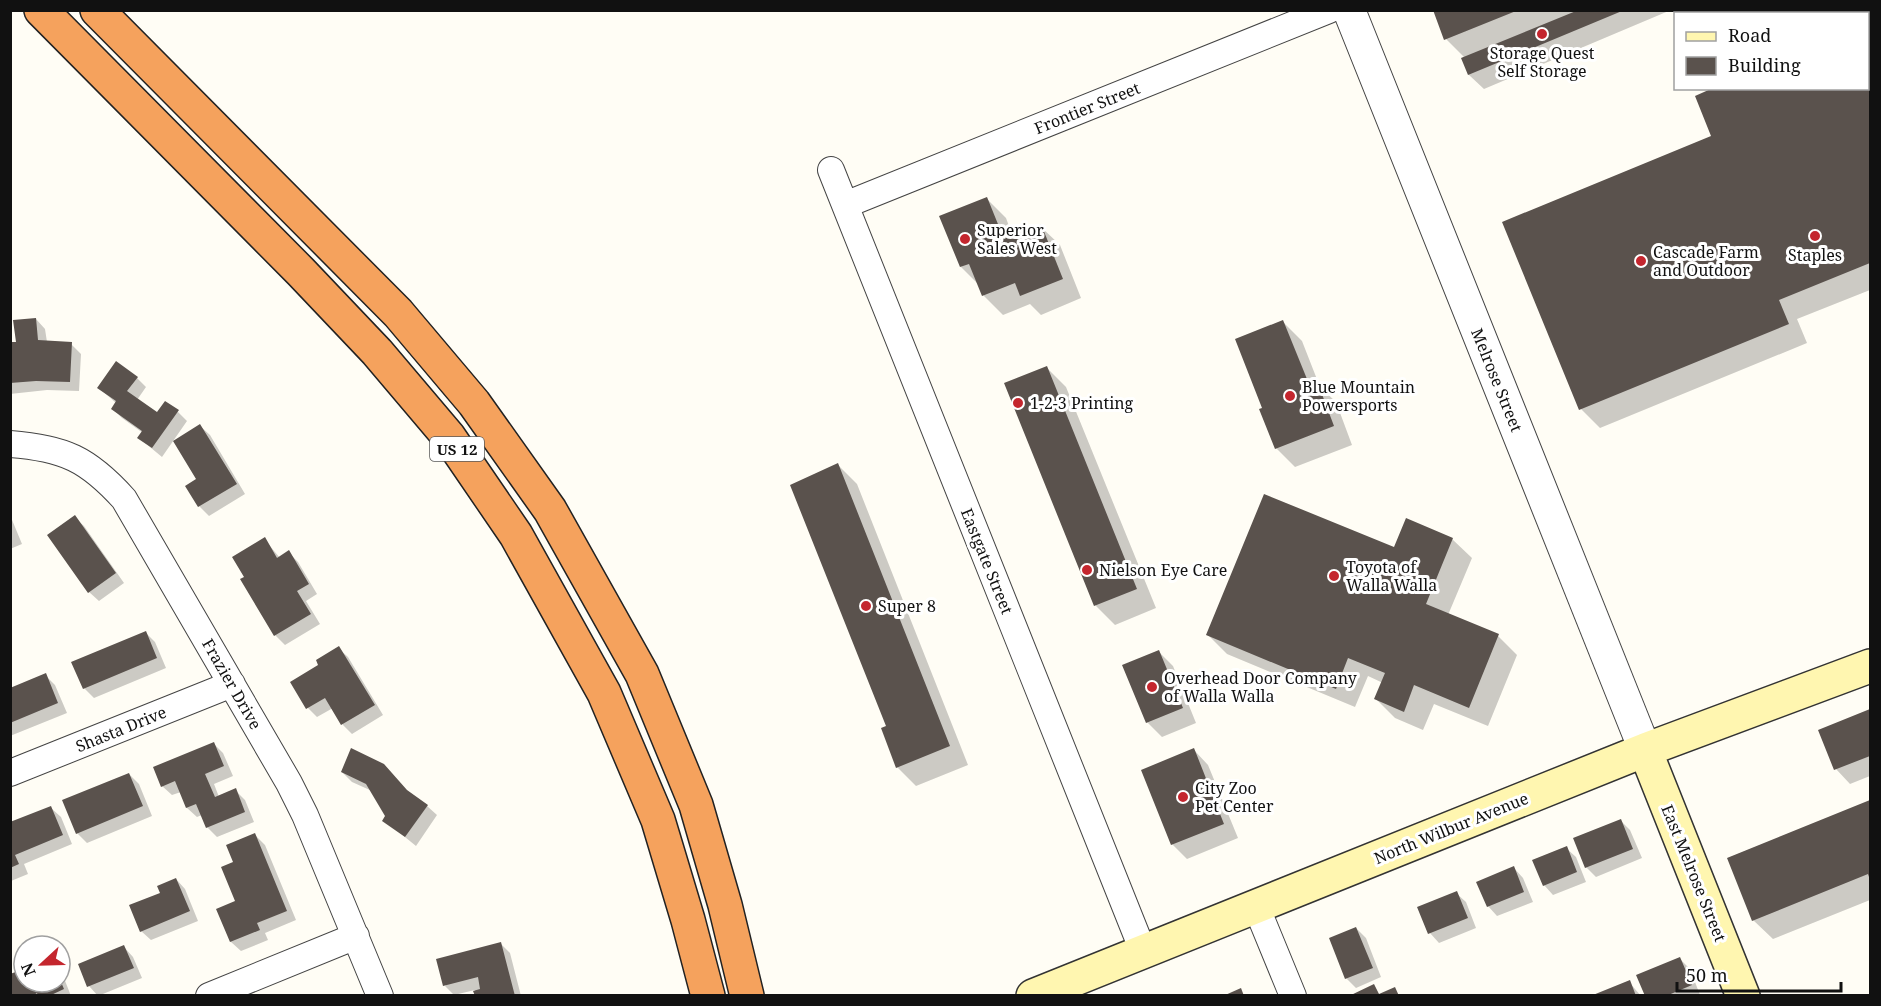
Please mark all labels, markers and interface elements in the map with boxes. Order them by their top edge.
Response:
legend [1674,12,1869,90]
text: Road [1728,23,1771,47]
marker: Storage Quest Self Storage [1535,27,1549,41]
place label: Storage Quest Self Storage [1490,42,1595,82]
text: Building [1728,53,1801,77]
street label: Frontier Street [1031,77,1143,139]
place label: Superior Sales West [977,219,1057,259]
marker: Staples [1808,229,1822,243]
marker: Superior Sales West [958,232,972,246]
place label: Cascade Farm and Outdoor [1653,241,1759,281]
place label: Staples [1788,244,1842,266]
marker: Cascade Farm and Outdoor [1634,254,1648,268]
street label: Melrose Street [1466,325,1528,435]
place label: Blue Mountain Powersports [1302,376,1415,416]
marker: Blue Mountain Powersports [1283,389,1297,403]
place label: 1-2-3 Printing [1030,392,1134,414]
marker: 1-2-3 Printing [1011,396,1025,410]
road number: US 12 [430,437,484,461]
street label: Eastgate Street [956,505,1018,618]
place label: Toyota of Walla Walla [1346,556,1437,596]
place label: Nielson Eye Care [1099,559,1227,581]
marker: Nielson Eye Care [1080,563,1094,577]
marker: Toyota of Walla Walla [1327,569,1341,583]
place label: Super 8 [878,595,936,617]
marker: Super 8 [859,599,873,613]
street label: Frazier Drive [197,635,267,733]
place label: Overhead Door Company of Walla Walla [1164,667,1358,707]
marker: Overhead Door Company of Walla Walla [1145,680,1159,694]
street label: Shasta Drive [72,701,170,757]
place label: City Zoo Pet Center [1195,777,1274,817]
street label: North Wilbur Avenue [1371,787,1531,869]
marker: City Zoo Pet Center [1176,790,1190,804]
street label: East Melrose Street [1656,801,1732,945]
north arrow [12,934,72,994]
scale bar [1677,955,1840,993]
text: N [15,959,41,980]
text: 50 m [1686,963,1728,987]

